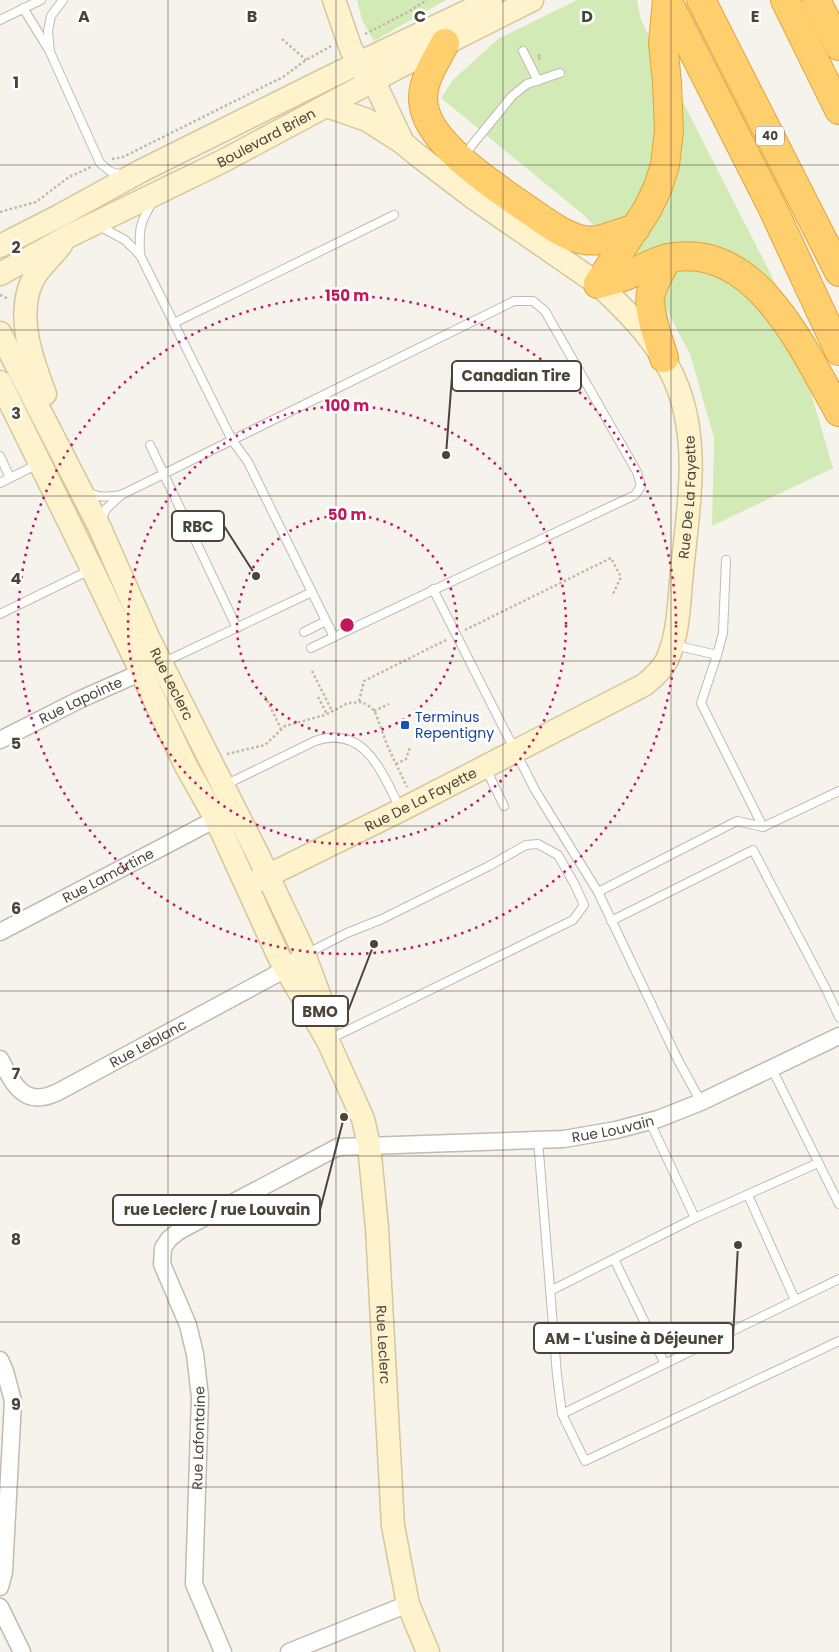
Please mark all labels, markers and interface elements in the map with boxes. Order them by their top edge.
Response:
text: A [78,5,90,28]
text: B [247,5,257,28]
text: C [414,5,426,28]
text: D [581,5,593,28]
text: E [751,5,759,28]
text: 1 [13,71,19,94]
street label: Boulevard Brien [213,103,319,173]
road number: 40 [756,126,784,146]
text: 2 [11,236,21,259]
text: 150 m [325,285,369,306]
callout: Canadian Tire [452,361,581,391]
text: Canadian Tire [462,365,570,386]
text: 100 m [325,395,369,416]
text: 3 [11,402,21,425]
street label: Rue De La Fayette [673,434,701,560]
text: 50 m [328,504,366,525]
callout: RBC [172,511,224,541]
text: RBC [182,516,214,537]
text: 4 [11,567,22,590]
centre of rings [338,616,356,634]
street label: Rue Leclerc [145,644,198,724]
street label: Rue Lapointe [36,672,126,729]
place label: Terminus Repentigny [415,707,494,743]
marker: Terminus Repentigny [399,719,411,731]
text: 5 [11,732,21,755]
street label: Rue De La Fayette [361,763,481,836]
street label: Rue Lamartine [59,843,158,908]
text: 6 [11,897,21,920]
callout: BMO [293,996,348,1026]
text: BMO [302,1001,338,1022]
street label: Rue Leblanc [106,1015,190,1072]
text: 7 [12,1062,21,1085]
street label: Rue Louvain [570,1110,656,1147]
callout: rue Leclerc / rue Louvain [113,1195,320,1225]
text: rue Leclerc / rue Louvain [124,1199,310,1220]
text: 8 [11,1228,21,1251]
street label: Rue Leclerc [371,1305,395,1385]
callout: AM - L'usine à Déjeuner [534,1323,733,1353]
text: AM - L'usine à Déjeuner [545,1328,724,1349]
street label: Rue Lafontaine [187,1385,210,1490]
text: 9 [11,1393,21,1416]

